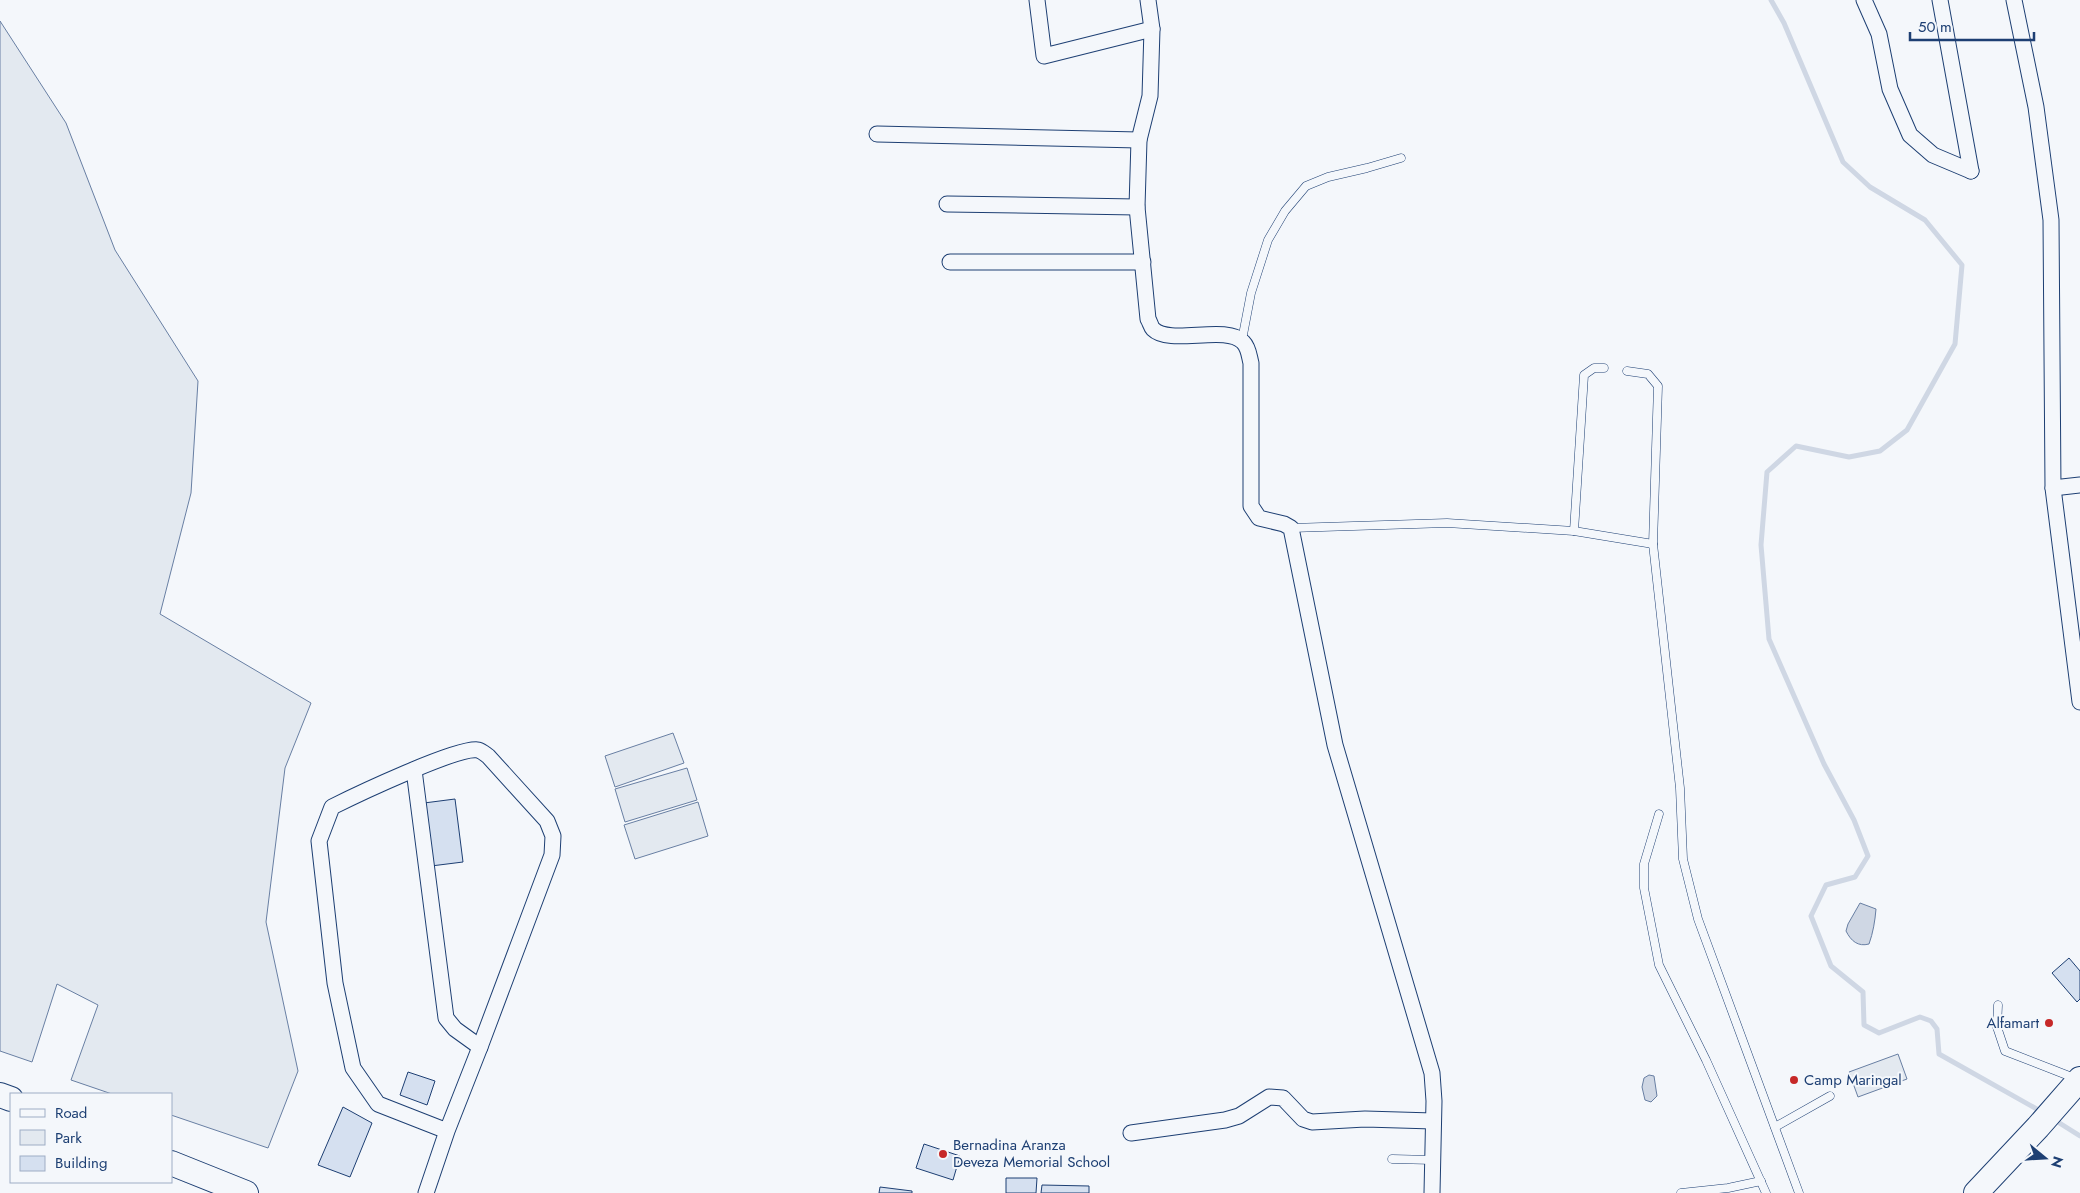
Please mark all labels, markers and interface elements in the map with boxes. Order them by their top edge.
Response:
scale bar [1910,10,2034,42]
text: 50 m [1918,16,1952,38]
place label: Alfamart [1986,1012,2039,1034]
marker: Alfamart [2043,1017,2055,1029]
place label: Camp Maringal [1804,1069,1902,1091]
marker: Camp Maringal [1788,1074,1800,1086]
legend [10,1093,172,1183]
text: Road [55,1102,87,1124]
text: Park [55,1127,82,1149]
north arrow [2020,1133,2070,1183]
place label: Bernadina Aranza Deveza Memorial School [953,1134,1110,1173]
marker: Bernadina Aranza Deveza Memorial School [937,1148,949,1160]
text: Building [55,1152,107,1174]
text: N [2046,1154,2069,1170]

